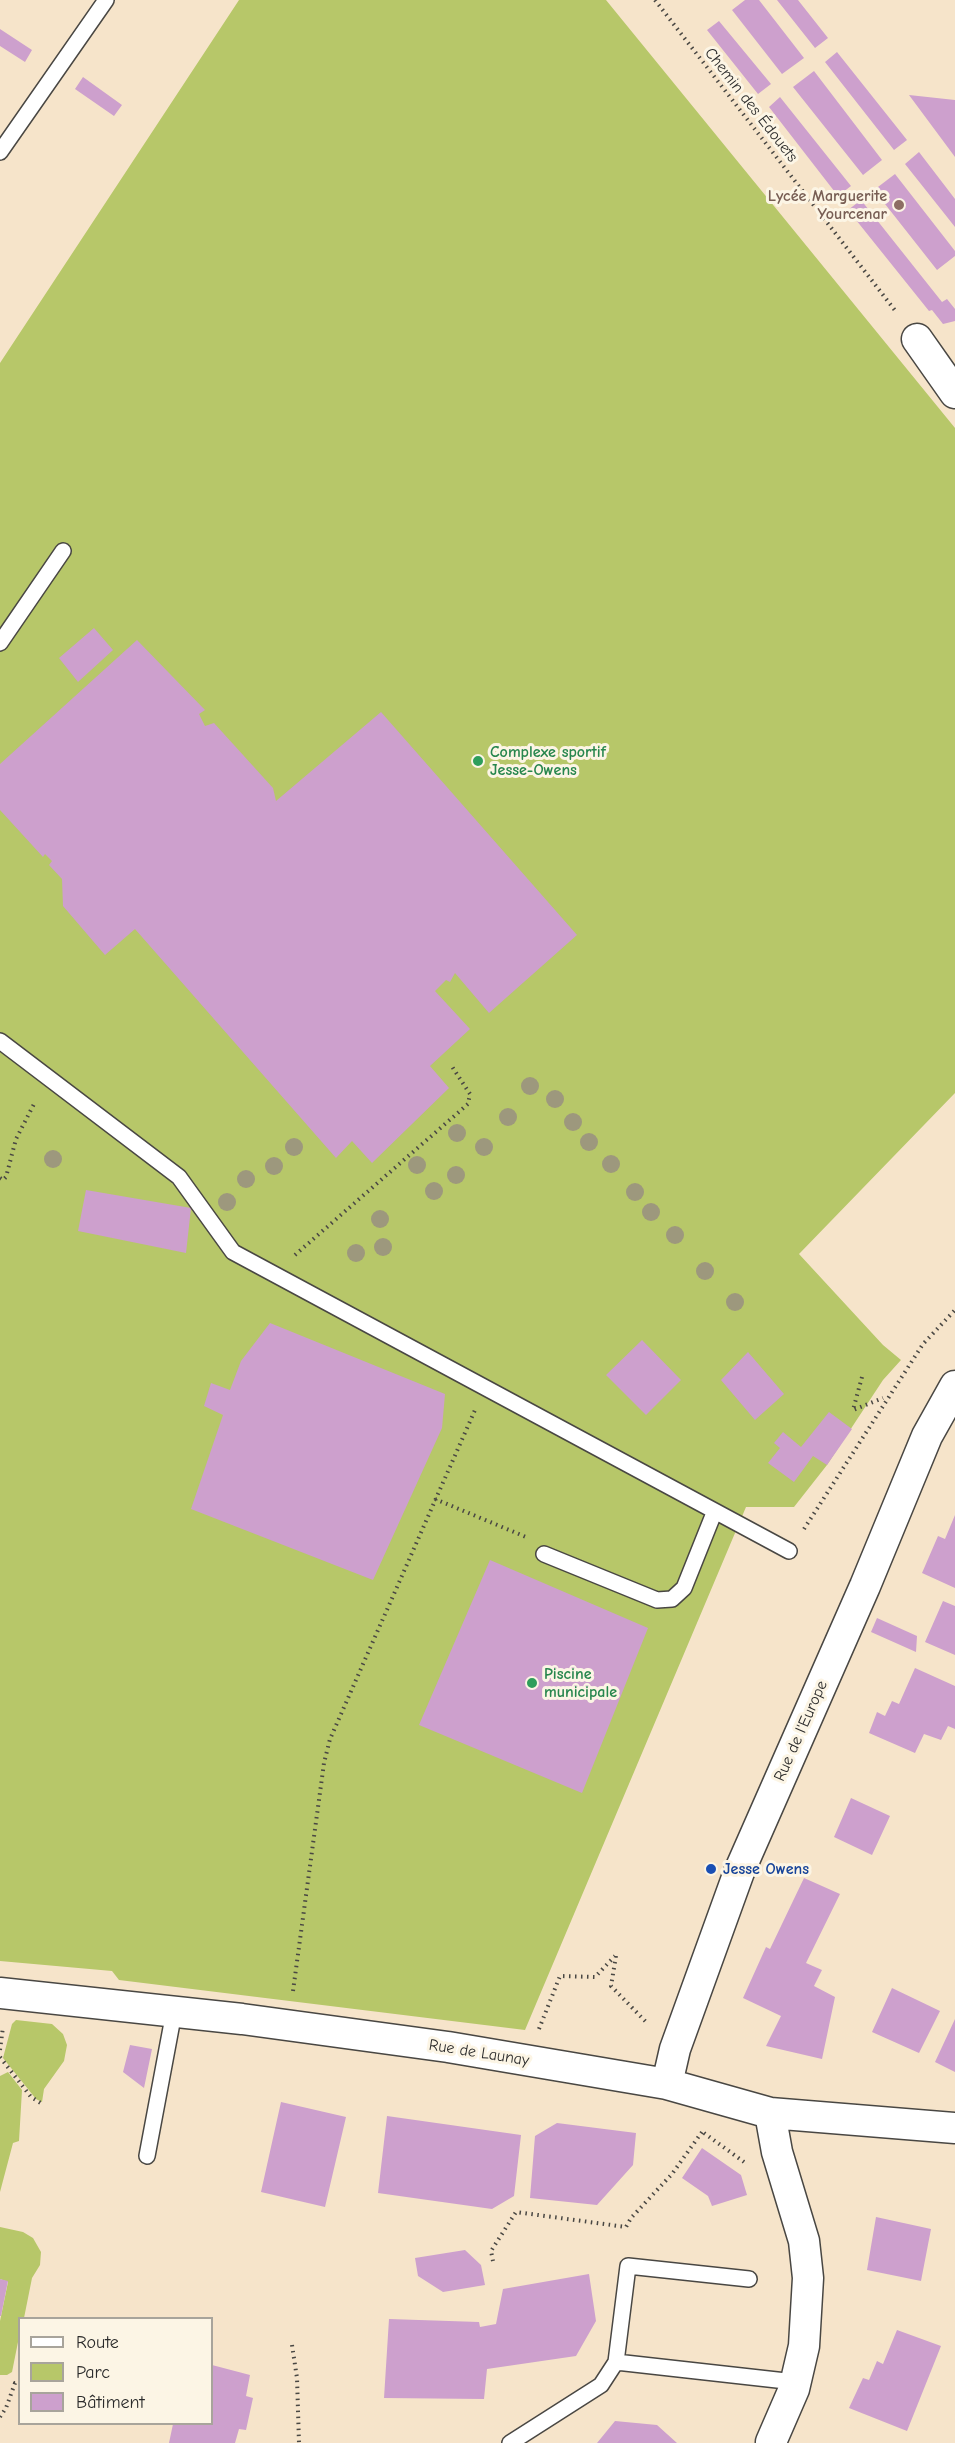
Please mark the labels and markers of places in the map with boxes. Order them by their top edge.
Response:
place label: Lycée Marguerite Yourcenar [768,186,887,224]
marker: Lycée Marguerite Yourcenar [892,198,906,212]
place label: Complexe sportif Jesse-Owens [490,742,606,780]
marker: Complexe sportif Jesse-Owens [471,754,485,768]
place label: Piscine municipale [544,1664,617,1702]
marker: Piscine municipale [525,1676,539,1690]
place label: Jesse Owens [723,1859,809,1879]
marker: Jesse Owens [704,1862,718,1876]

